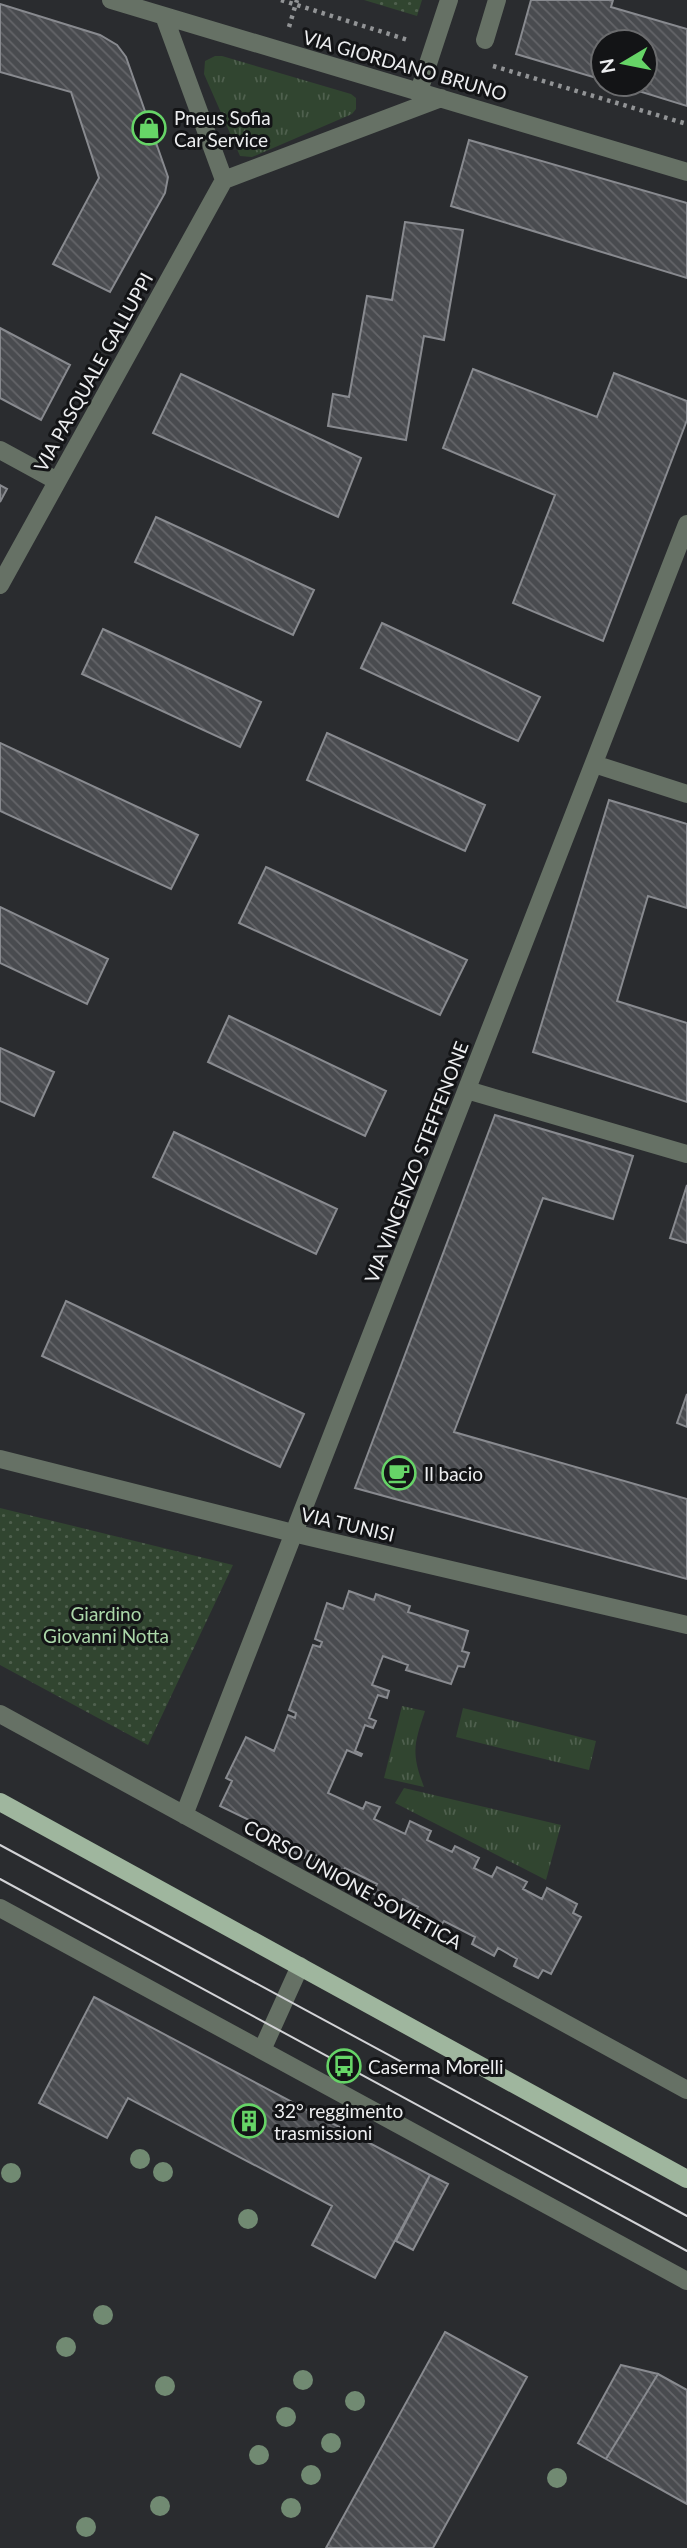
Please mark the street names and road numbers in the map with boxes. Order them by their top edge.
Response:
street label: VIA GIORDANO BRUNO [300,25,510,105]
street label: VIA PASQUALE GALLUPPI [29,268,157,476]
street label: VIA VINCENZO STEFFENONE [359,1038,473,1286]
street label: VIA TUNISI [299,1502,397,1546]
street label: CORSO UNIONE SOVIETICA [240,1814,466,1954]

